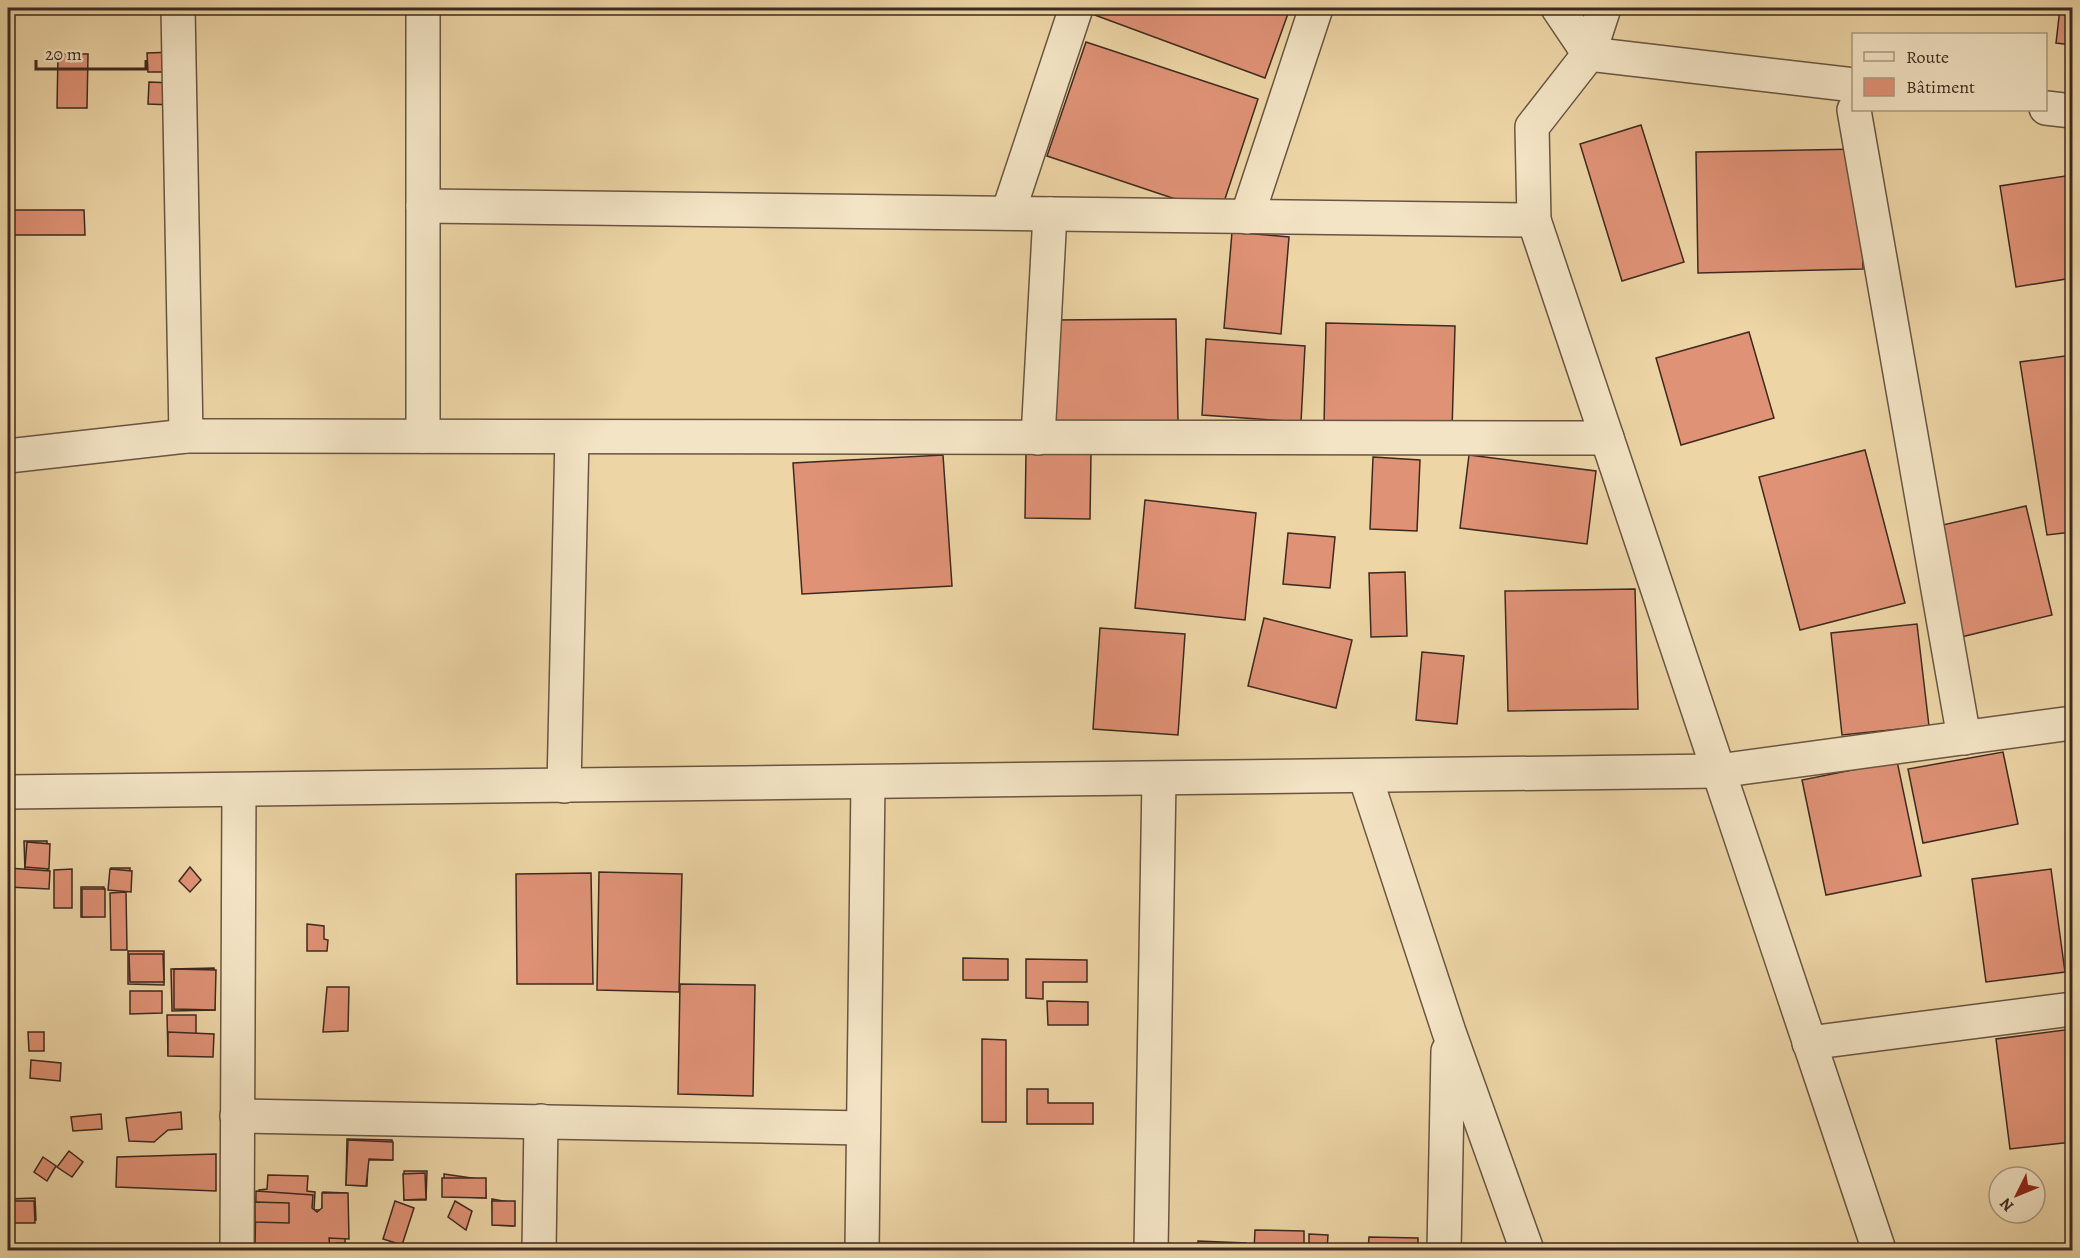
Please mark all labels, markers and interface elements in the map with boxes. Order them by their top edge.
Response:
scale bar [36,33,146,71]
legend [1852,33,2047,111]
text: 20 m [45,42,82,66]
text: Route [1906,45,1949,69]
text: Bâtiment [1906,75,1975,99]
north arrow [1987,1165,2047,1225]
text: N [1995,1193,2019,1216]

